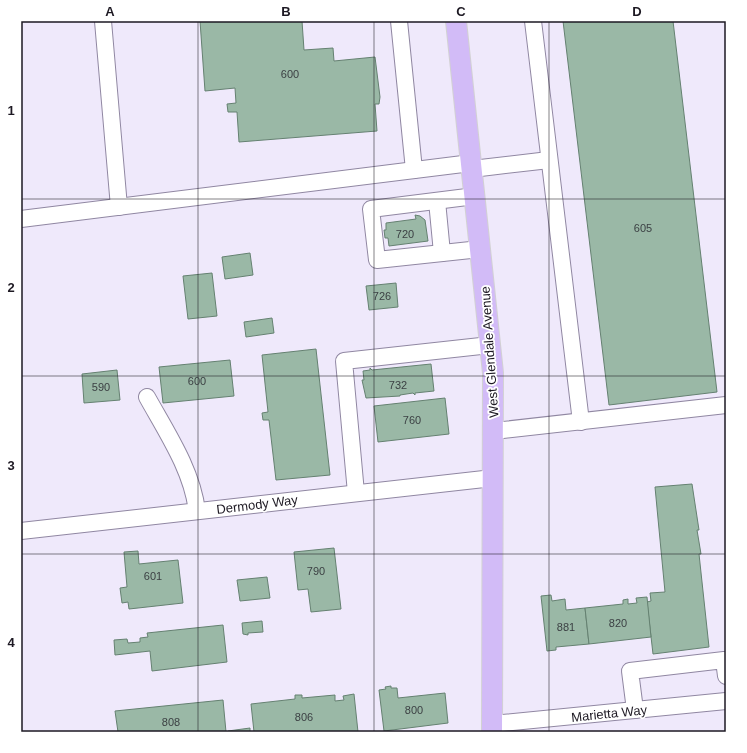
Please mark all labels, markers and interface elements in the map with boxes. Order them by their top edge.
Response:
text: A [105,4,115,19]
text: B [281,4,291,19]
text: C [456,4,466,19]
text: D [632,4,642,19]
house number: 600 [281,68,299,80]
text: 1 [7,103,15,118]
house number: 605 [634,222,652,234]
house number: 720 [396,228,414,240]
text: 2 [7,280,15,295]
street label: West Glendale Avenue [477,286,502,418]
house number: 726 [373,290,391,302]
house number: 600 [188,375,206,387]
house number: 732 [389,379,407,391]
house number: 590 [92,381,110,393]
house number: 760 [403,414,421,426]
text: 3 [7,458,15,473]
street label: Dermody Way [216,492,299,517]
house number: 790 [307,565,325,577]
house number: 601 [144,570,162,582]
house number: 820 [609,617,627,629]
house number: 881 [557,621,575,633]
text: 4 [7,635,15,650]
street label: Marietta Way [570,702,648,725]
house number: 800 [405,704,423,716]
house number: 806 [295,711,313,723]
house number: 808 [162,716,180,728]

